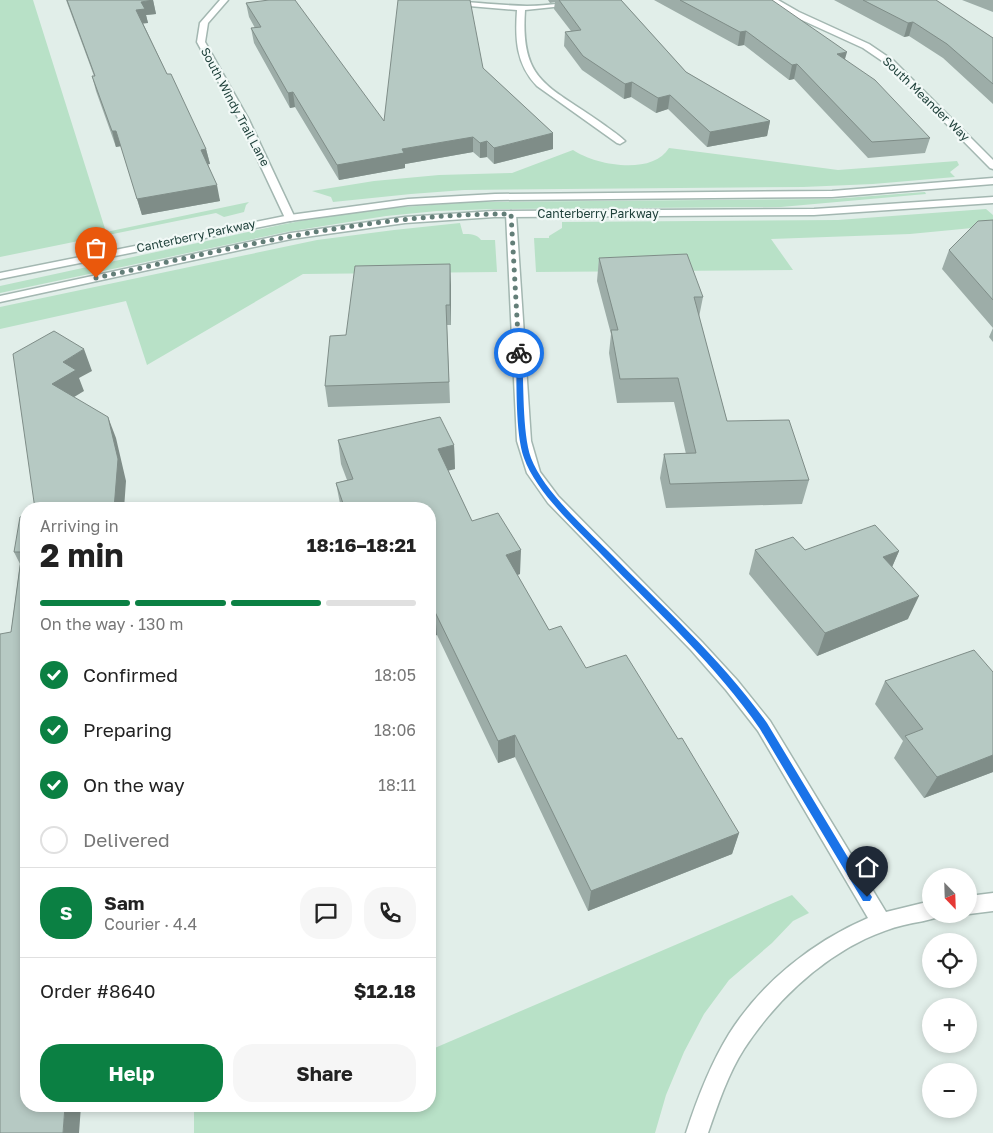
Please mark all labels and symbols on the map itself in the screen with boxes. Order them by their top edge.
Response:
street label: South Windy Trail Lane [198,45,273,169]
street label: South Meander Way [880,53,973,144]
street label: Canterberry Parkway [537,206,659,221]
street label: Canterberry Parkway [135,216,257,255]
pin [75,227,117,278]
courier [494,328,544,378]
pin [846,846,888,897]
north arrow [922,868,978,922]

